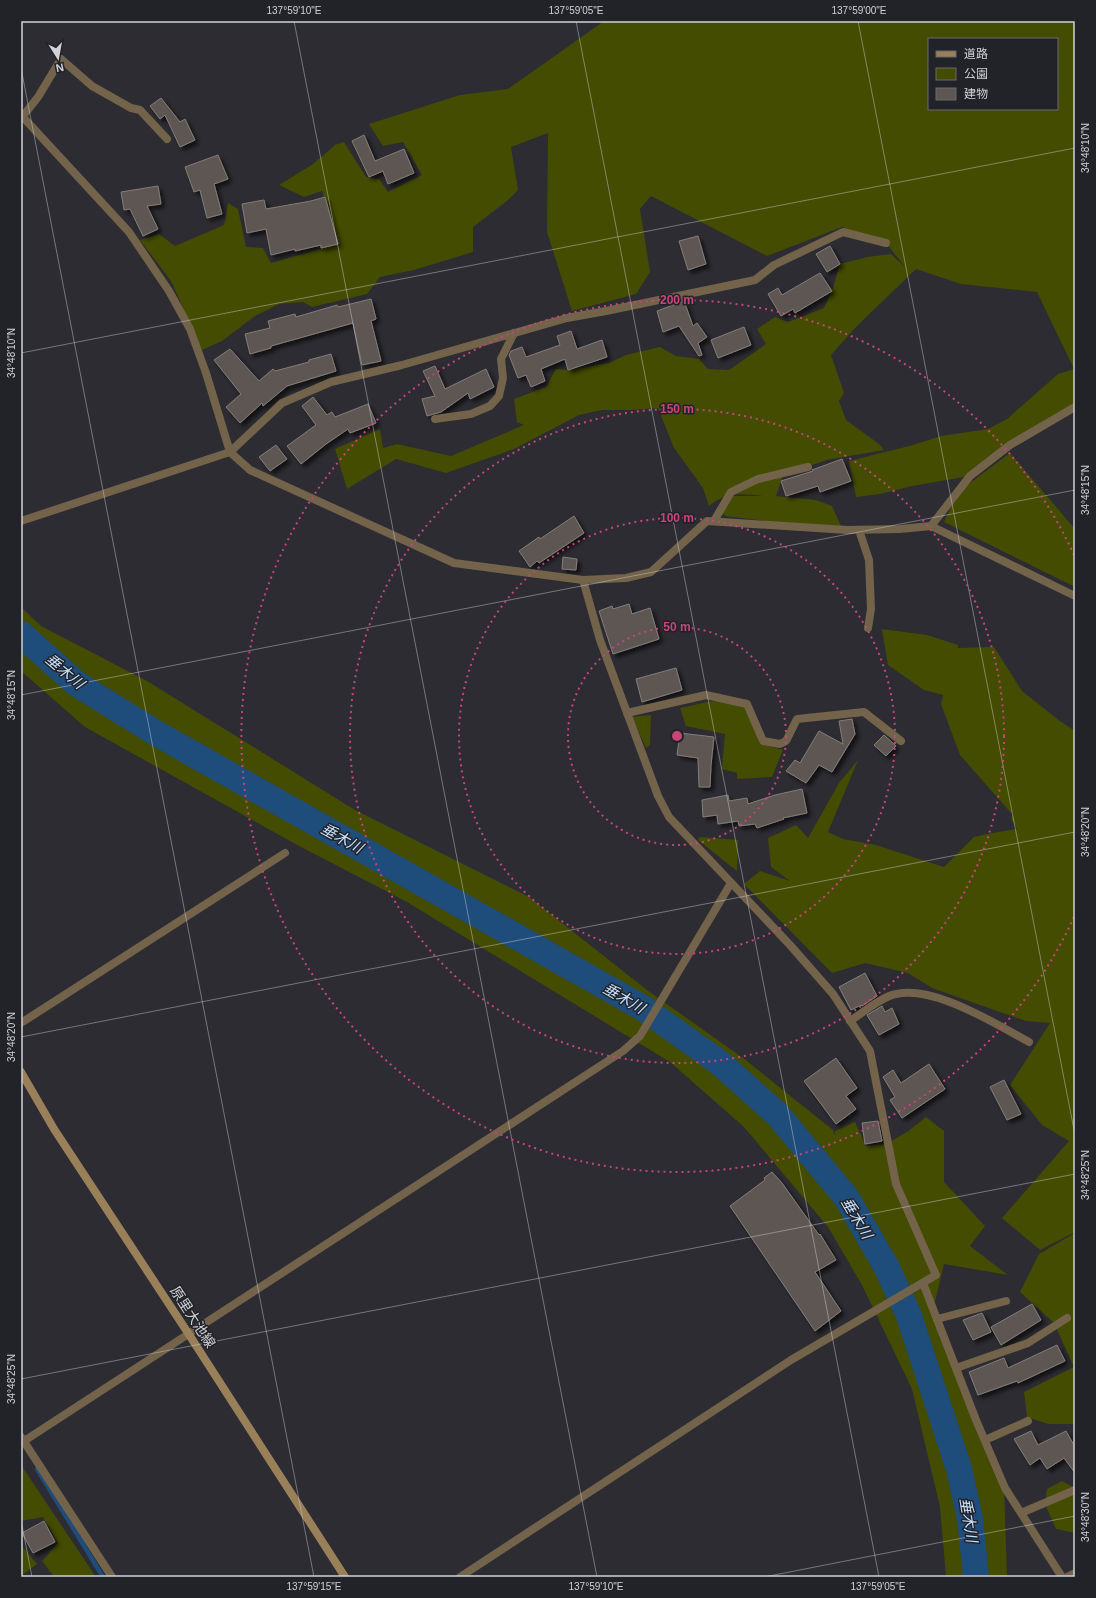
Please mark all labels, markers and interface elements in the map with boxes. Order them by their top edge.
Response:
text: 137°59'10"E [266,5,322,16]
text: 137°59'05"E [548,5,604,16]
text: 137°59'00"E [831,5,887,16]
north arrow [38,38,78,78]
legend [928,38,1058,110]
text: 道路 [964,47,988,61]
text: N [55,61,65,74]
text: 公園 [964,67,988,81]
text: 建物 [964,87,988,101]
text: 34°48'10"N [1080,123,1091,173]
text: 200 m [660,293,694,307]
text: 34°48'10"N [6,328,17,378]
text: 150 m [660,402,694,416]
text: 34°48'15"N [1080,465,1091,515]
text: 100 m [660,511,694,525]
text: 50 m [663,620,691,634]
water label: 垂木川 [42,650,89,693]
text: 34°48'15"N [6,670,17,720]
centre of rings [670,729,684,743]
text: 34°48'20"N [1080,807,1091,857]
water label: 垂木川 [318,820,368,857]
water label: 垂木川 [600,979,649,1018]
text: 34°48'20"N [6,1012,17,1062]
text: 34°48'25"N [1080,1150,1091,1200]
water label: 垂木川 [838,1194,877,1243]
street label: 原里大池線 [167,1283,219,1351]
text: 34°48'25"N [6,1354,17,1404]
text: 34°48'30"N [1080,1492,1091,1542]
water label: 垂木川 [957,1496,981,1546]
text: 137°59'15"E [286,1581,342,1592]
text: 137°59'10"E [568,1581,624,1592]
text: 137°59'05"E [850,1581,906,1592]

